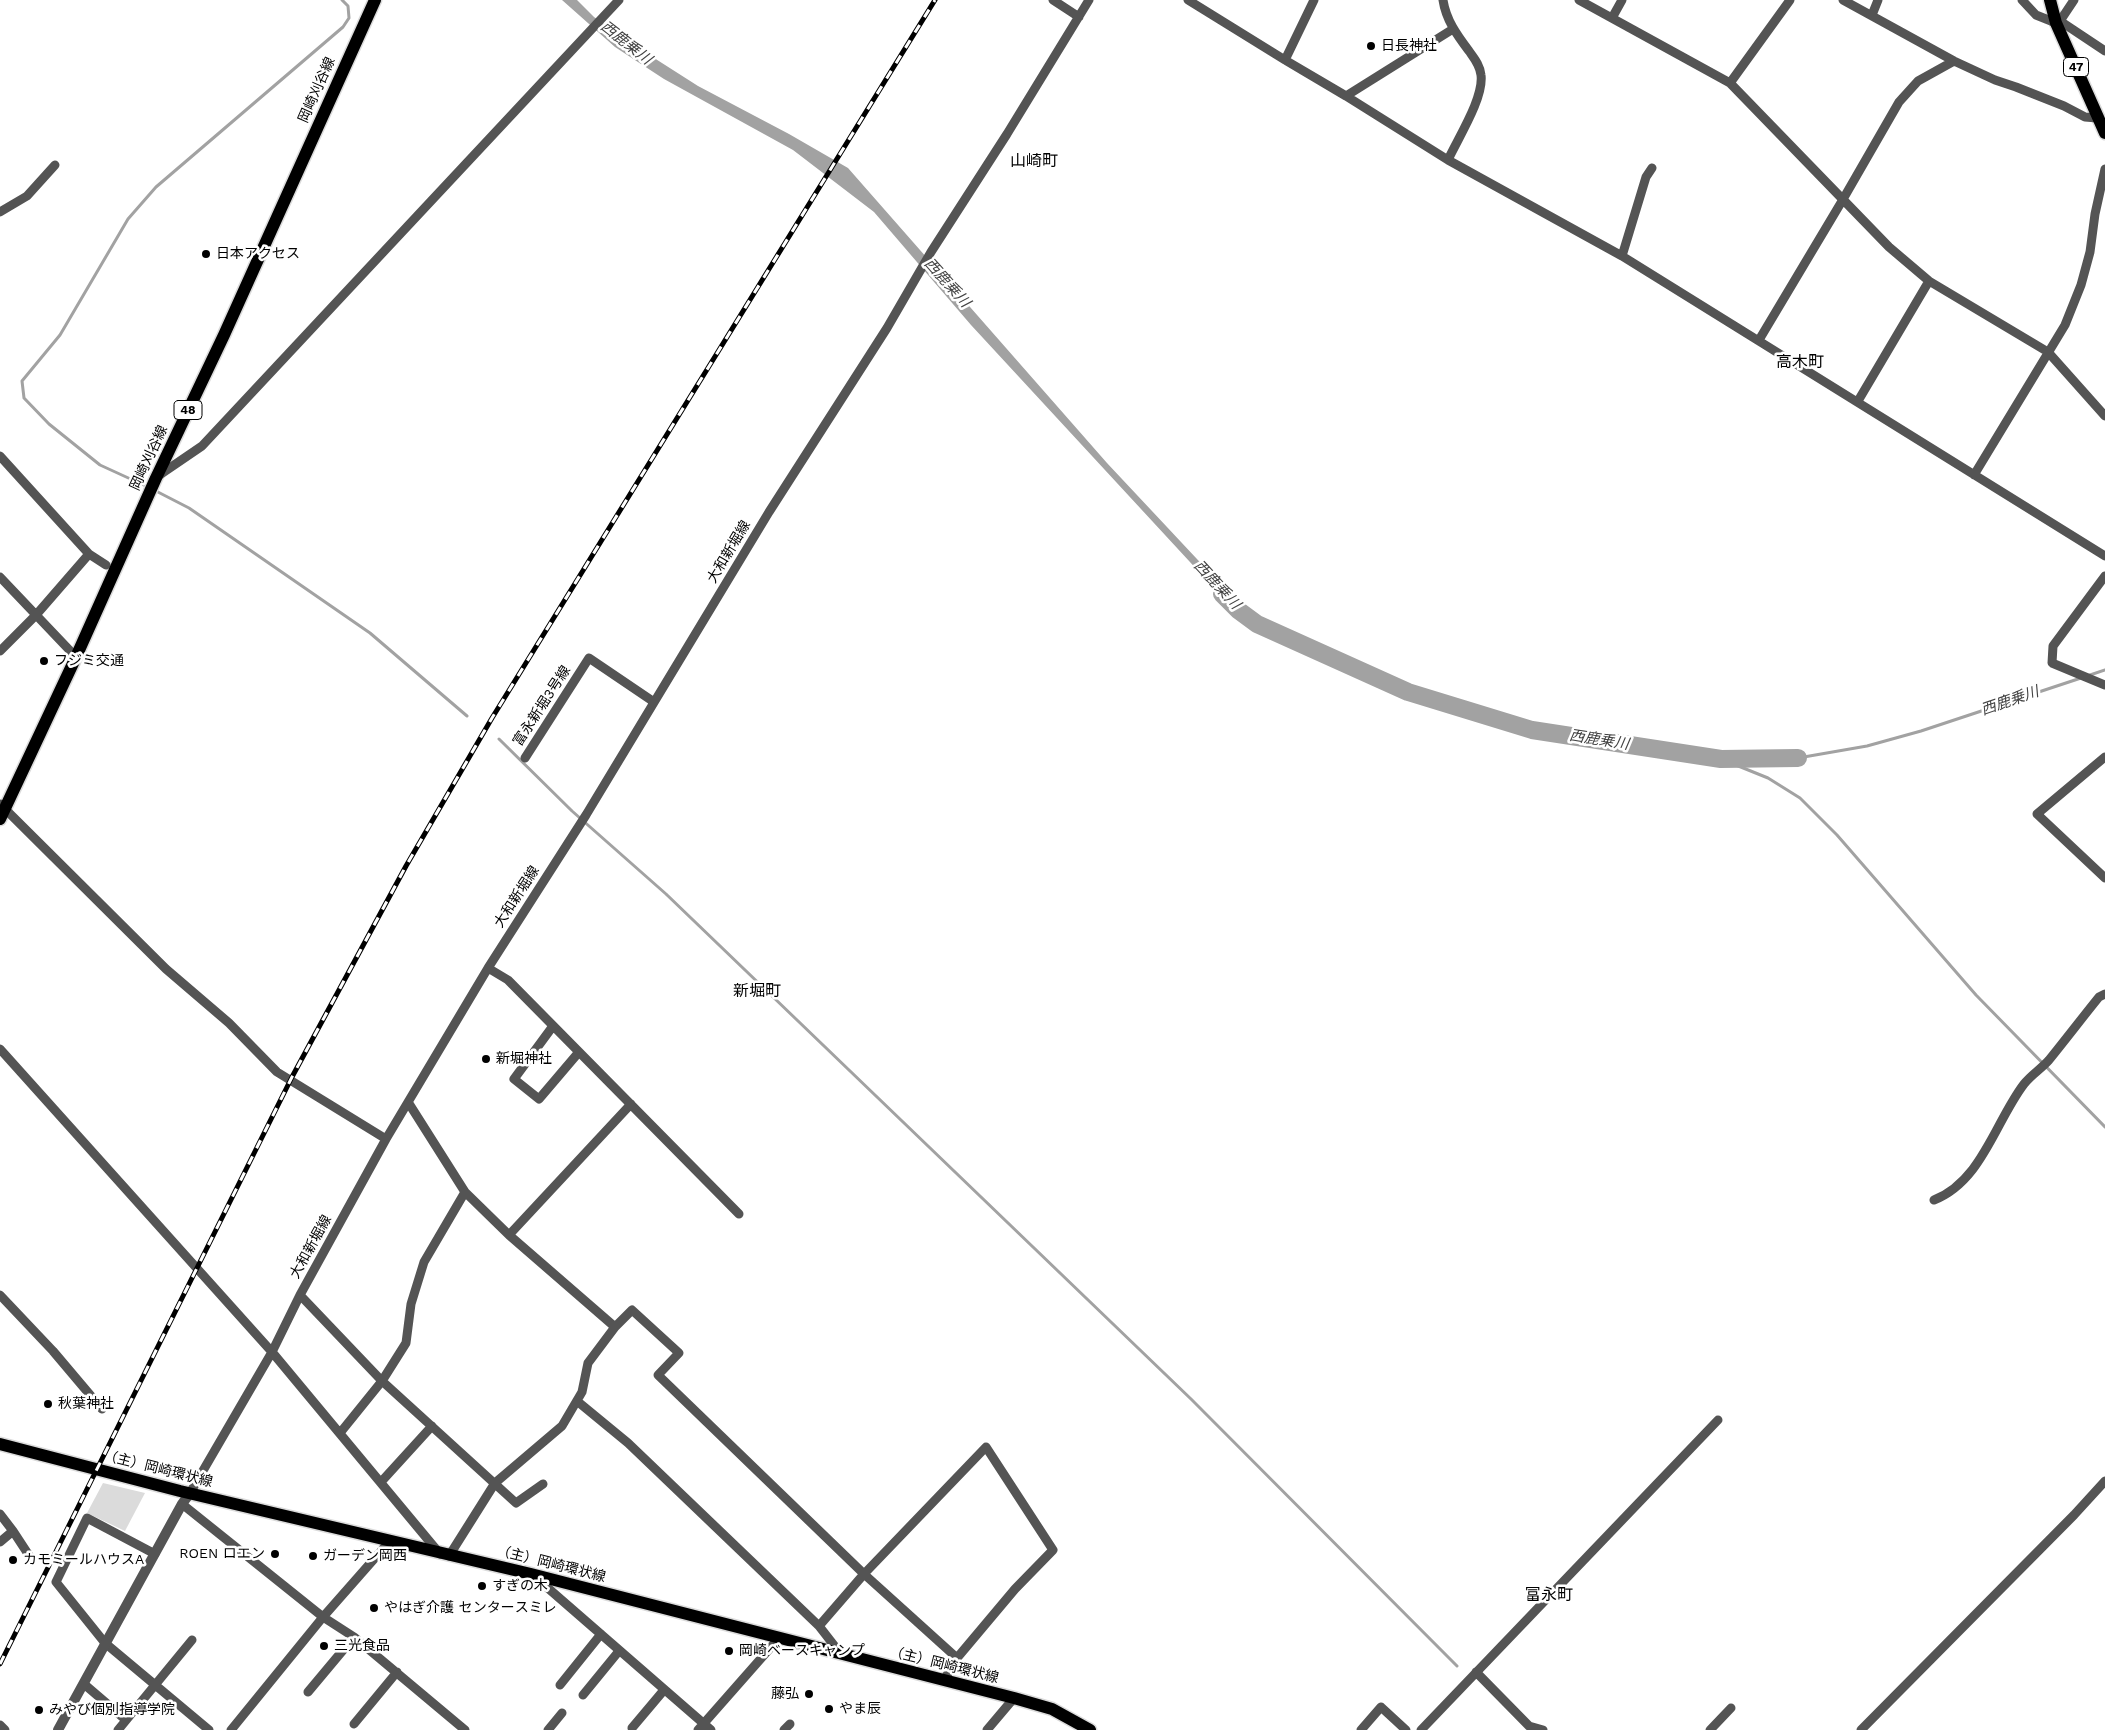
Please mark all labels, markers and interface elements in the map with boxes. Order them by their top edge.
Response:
water label: 西鹿乗川 [597,17,655,69]
place label: 日長神社 [1381,38,1437,54]
marker: 日長神社 [1365,40,1377,52]
street label: 岡崎刈谷線 [295,55,339,125]
road number: 47 [2064,58,2088,76]
district label: 山崎町 [1010,151,1058,171]
place label: 日本アクセス [216,246,300,262]
marker: 日本アクセス [200,248,212,260]
water label: 西鹿乗川 [920,255,974,311]
district label: 高木町 [1776,352,1824,372]
road number: 48 [174,400,202,420]
street label: 岡崎刈谷線 [127,423,171,493]
street label: 大和新堀線 [704,518,754,586]
water label: 西鹿乗川 [1190,557,1244,613]
place label: フジミ交通 [54,653,124,669]
marker: フジミ交通 [38,655,50,667]
street label: 富永新堀3号線 [510,663,574,749]
water label: 西鹿乗川 [1979,683,2041,719]
water label: 西鹿乗川 [1568,726,1630,754]
street label: 大和新堀線 [491,863,543,931]
district label: 新堀町 [733,981,781,1001]
place label: 新堀神社 [496,1051,552,1067]
marker: 新堀神社 [480,1053,492,1065]
street label: 大和新堀線 [287,1212,335,1282]
place label: 秋葉神社 [58,1396,114,1412]
marker: 秋葉神社 [42,1398,54,1410]
street label: （主）岡崎環状線 [102,1447,214,1491]
street label: （主）岡崎環状線 [495,1542,607,1586]
place label: ROEN ロエン [179,1546,265,1562]
marker: ROEN ロエン [269,1548,281,1560]
place label: ガーデン岡西 [323,1548,407,1564]
marker: ガーデン岡西 [307,1550,319,1562]
place label: カモミールハウスA [23,1552,144,1568]
marker: カモミールハウスA [7,1554,19,1566]
place label: すぎの木 [492,1578,548,1594]
marker: すぎの木 [476,1580,488,1592]
district label: 富永町 [1525,1585,1573,1605]
place label: やはぎ介護 センタースミレ [384,1600,557,1616]
marker: やはぎ介護 センタースミレ [368,1602,380,1614]
place label: 三光食品 [334,1638,390,1654]
marker: 三光食品 [318,1640,330,1652]
place label: 岡崎ベースキャンプ [739,1643,865,1659]
street label: （主）岡崎環状線 [888,1643,1000,1687]
marker: 岡崎ベースキャンプ [723,1645,735,1657]
place label: 藤弘 [771,1686,799,1702]
marker: 藤弘 [803,1688,815,1700]
place label: やま辰 [839,1701,881,1717]
place label: みやび個別指導学院 [49,1702,175,1718]
marker: やま辰 [823,1703,835,1715]
marker: みやび個別指導学院 [33,1704,45,1716]

